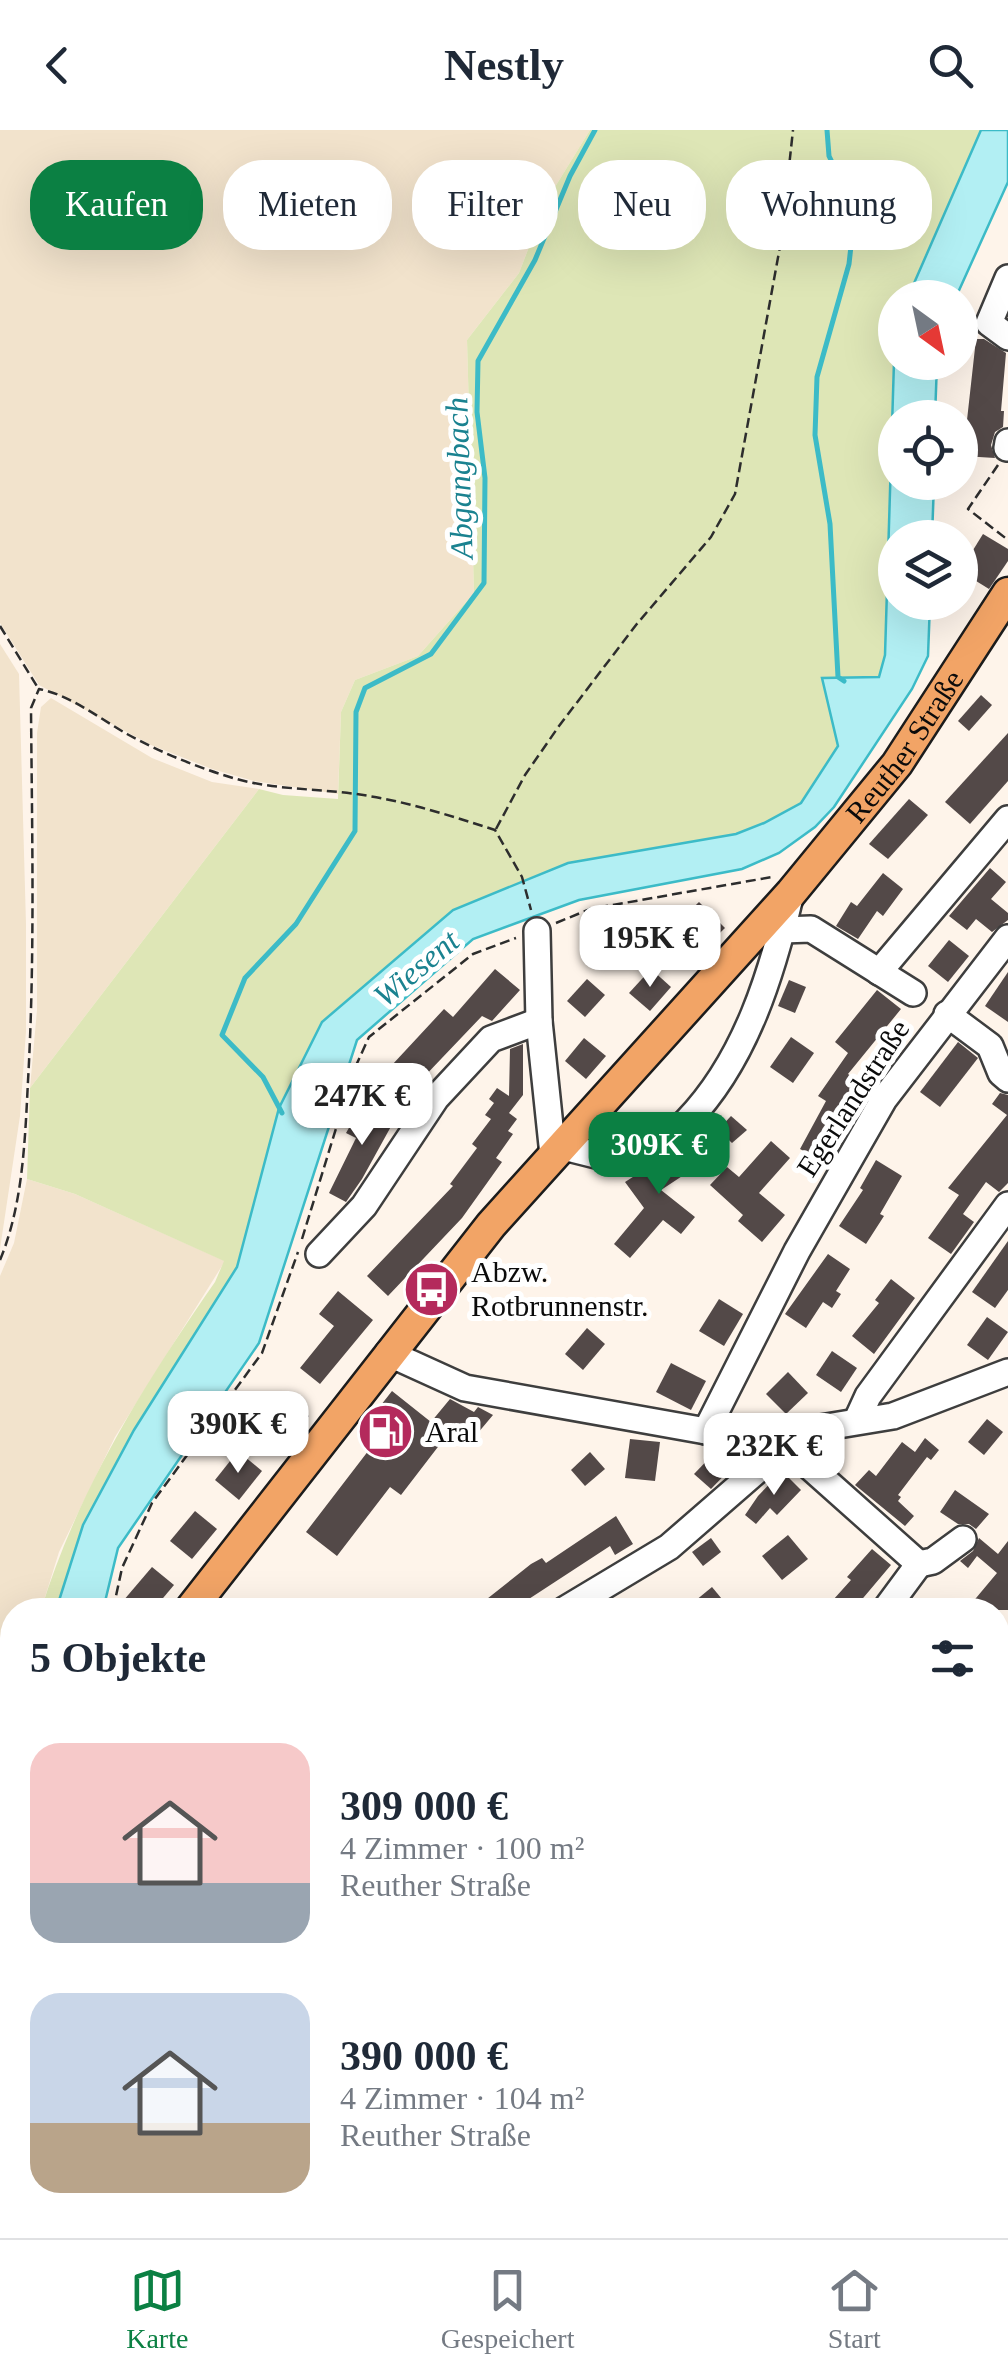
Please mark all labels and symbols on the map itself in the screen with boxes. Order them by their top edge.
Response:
north arrow [878,280,978,380]
water label: Abgangbach [438,397,480,561]
street label: Reuther Straße [839,664,969,829]
pin: 195K € [569,905,731,990]
water label: Wiesent [366,922,467,1014]
street label: Egerlandstraße [790,1013,915,1182]
pin: 247K € [281,1063,443,1148]
pin: 309K € [578,1112,740,1197]
place label: Abzw. Rotbrunnenstr. [471,1255,649,1322]
bus stop icon: Abzw. Rotbrunnenstr. [402,1259,462,1319]
pin: 390K € [157,1391,319,1476]
fuel station icon: Aral [356,1402,416,1462]
pin: 232K € [693,1413,855,1498]
place label: Aral [425,1415,478,1448]

